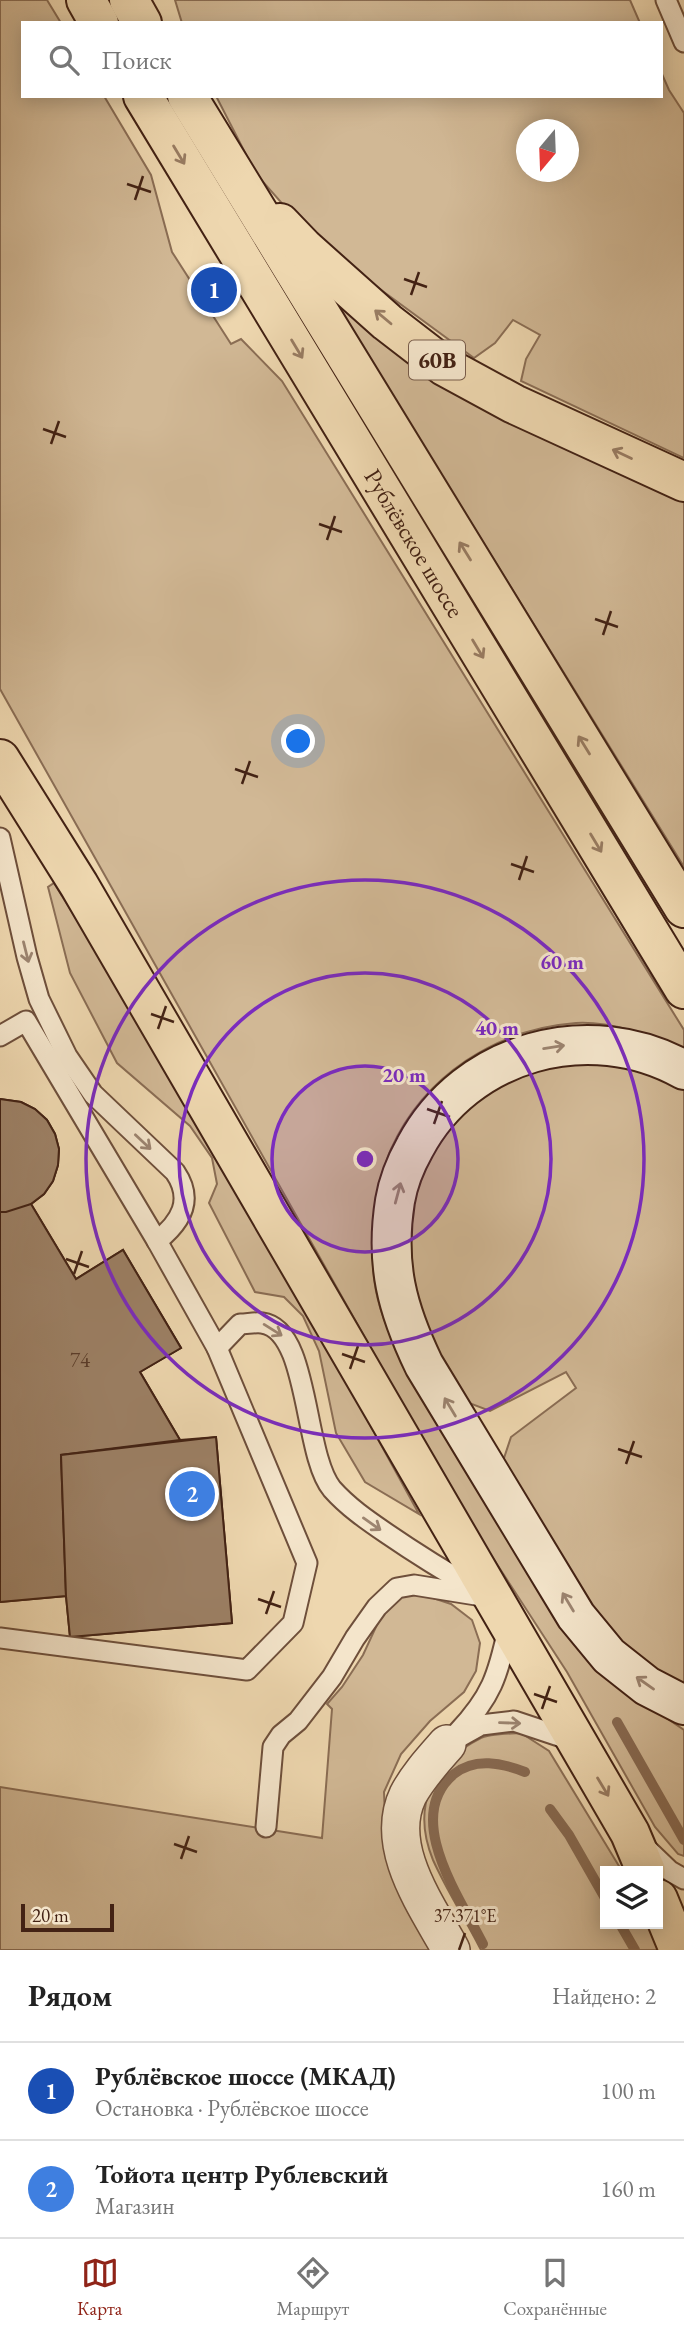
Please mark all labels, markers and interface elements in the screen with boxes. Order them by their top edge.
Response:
search box [21,21,663,98]
icon: search [45,41,83,79]
text: Поиск [101,43,172,77]
north arrow [516,119,579,182]
one-way arrow [172,144,186,164]
pin: 1 [191,264,237,316]
one-way arrow [374,310,392,325]
one-way arrow [290,339,304,359]
road number: 60B [409,340,465,380]
one-way arrow [612,447,633,460]
street label: Рублёвское шоссе [357,463,471,623]
one-way arrow [458,542,472,562]
one-way arrow [471,638,485,658]
your location [281,724,315,758]
one-way arrow [577,736,592,755]
one-way arrow [589,833,603,853]
one-way arrow [20,940,33,963]
text: 60 m [540,948,584,975]
text: 40 m [475,1014,519,1041]
one-way arrow [542,1040,565,1053]
text: 20 m [382,1061,426,1088]
one-way arrow [134,1134,151,1151]
centre of rings [353,1147,377,1171]
one-way arrow [392,1183,405,1205]
one-way arrow [263,1322,282,1337]
house number: 74 [70,1346,91,1373]
one-way arrow [442,1398,456,1418]
pin: 2 [169,1468,215,1520]
one-way arrow [362,1516,381,1531]
one-way arrow [560,1592,574,1612]
one-way arrow [636,1676,655,1690]
one-way arrow [498,1717,521,1730]
one-way arrow [596,1777,610,1797]
map controls [600,1866,663,1929]
button: layers [600,1866,663,1929]
scale bar [21,1901,114,1933]
text: 20 m [32,1903,69,1928]
text: 37.371°E [434,1904,496,1927]
text: Рядом [28,1976,112,2015]
text: Найдено: 2 [552,1981,656,2011]
text: Рублёвское шоссе (МКАД) [95,2059,396,2093]
text: 1 [45,2076,57,2106]
text: 100 m [600,2076,656,2106]
text: Остановка · Рублёвское шоссе [95,2093,369,2123]
text: Тойота центр Рублевский [95,2157,388,2191]
text: 2 [45,2174,57,2204]
text: 160 m [600,2174,656,2204]
text: Магазин [95,2191,174,2221]
tab: Карта [77,2254,122,2321]
tab: Маршрут [276,2254,349,2321]
tab: Сохранённые [503,2254,607,2321]

